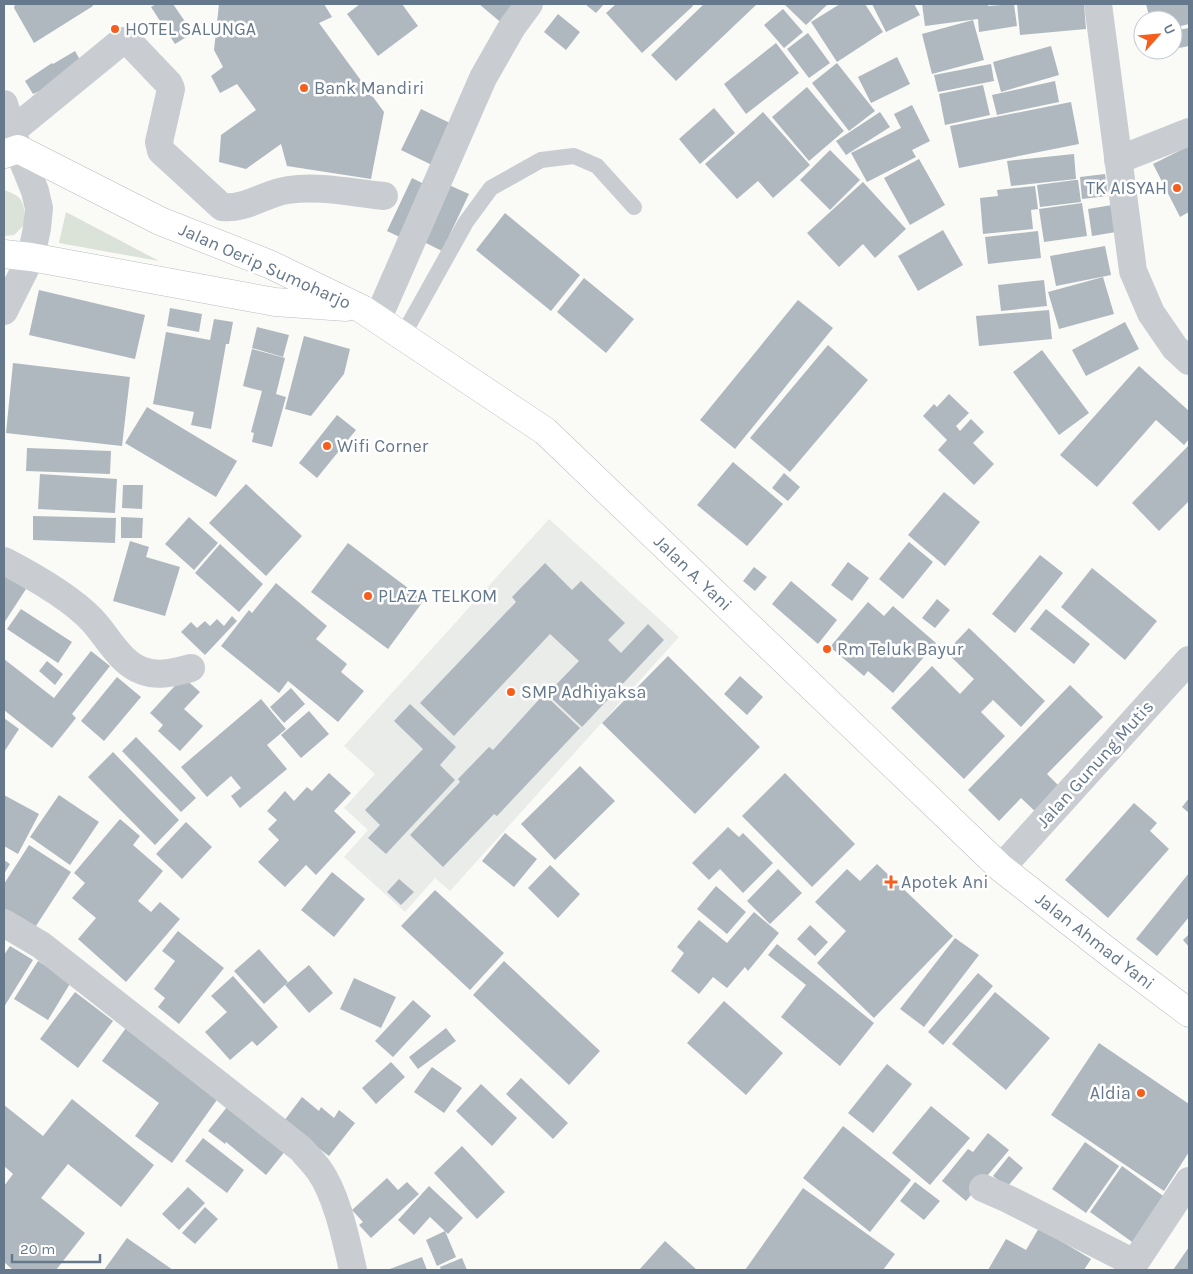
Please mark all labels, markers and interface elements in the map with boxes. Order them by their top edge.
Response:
north arrow [1133,10,1183,60]
place label: HOTEL SALUNGA [125,18,256,40]
text: U [1159,21,1179,37]
marker: HOTEL SALUNGA [109,23,121,35]
place label: Bank Mandiri [314,77,424,99]
marker: Bank Mandiri [298,82,310,94]
place label: TK AISYAH [1086,177,1167,199]
marker: TK AISYAH [1171,182,1183,194]
street label: Jalan Oerip Sumoharjo [176,218,354,314]
place label: Wifi Corner [337,435,429,457]
marker: Wifi Corner [321,440,333,452]
street label: Jalan A. Yani [649,530,737,616]
place label: PLAZA TELKOM [378,585,497,607]
marker: PLAZA TELKOM [362,590,374,602]
place label: Rm Teluk Bayur [837,638,964,660]
marker: Rm Teluk Bayur [821,643,833,655]
place label: SMP Adhiyaksa [521,681,646,703]
marker: SMP Adhiyaksa [505,686,517,698]
street label: Jalan Gunung Mutis [1032,695,1158,833]
place label: Apotek Ani [901,871,989,893]
marker: Apotek Ani [885,876,897,888]
street label: Jalan Ahmad Yani [1031,888,1159,994]
place label: Aldia [1090,1082,1131,1104]
marker: Aldia [1135,1087,1147,1099]
scale bar [12,1232,100,1264]
text: 20 m [20,1240,55,1258]

